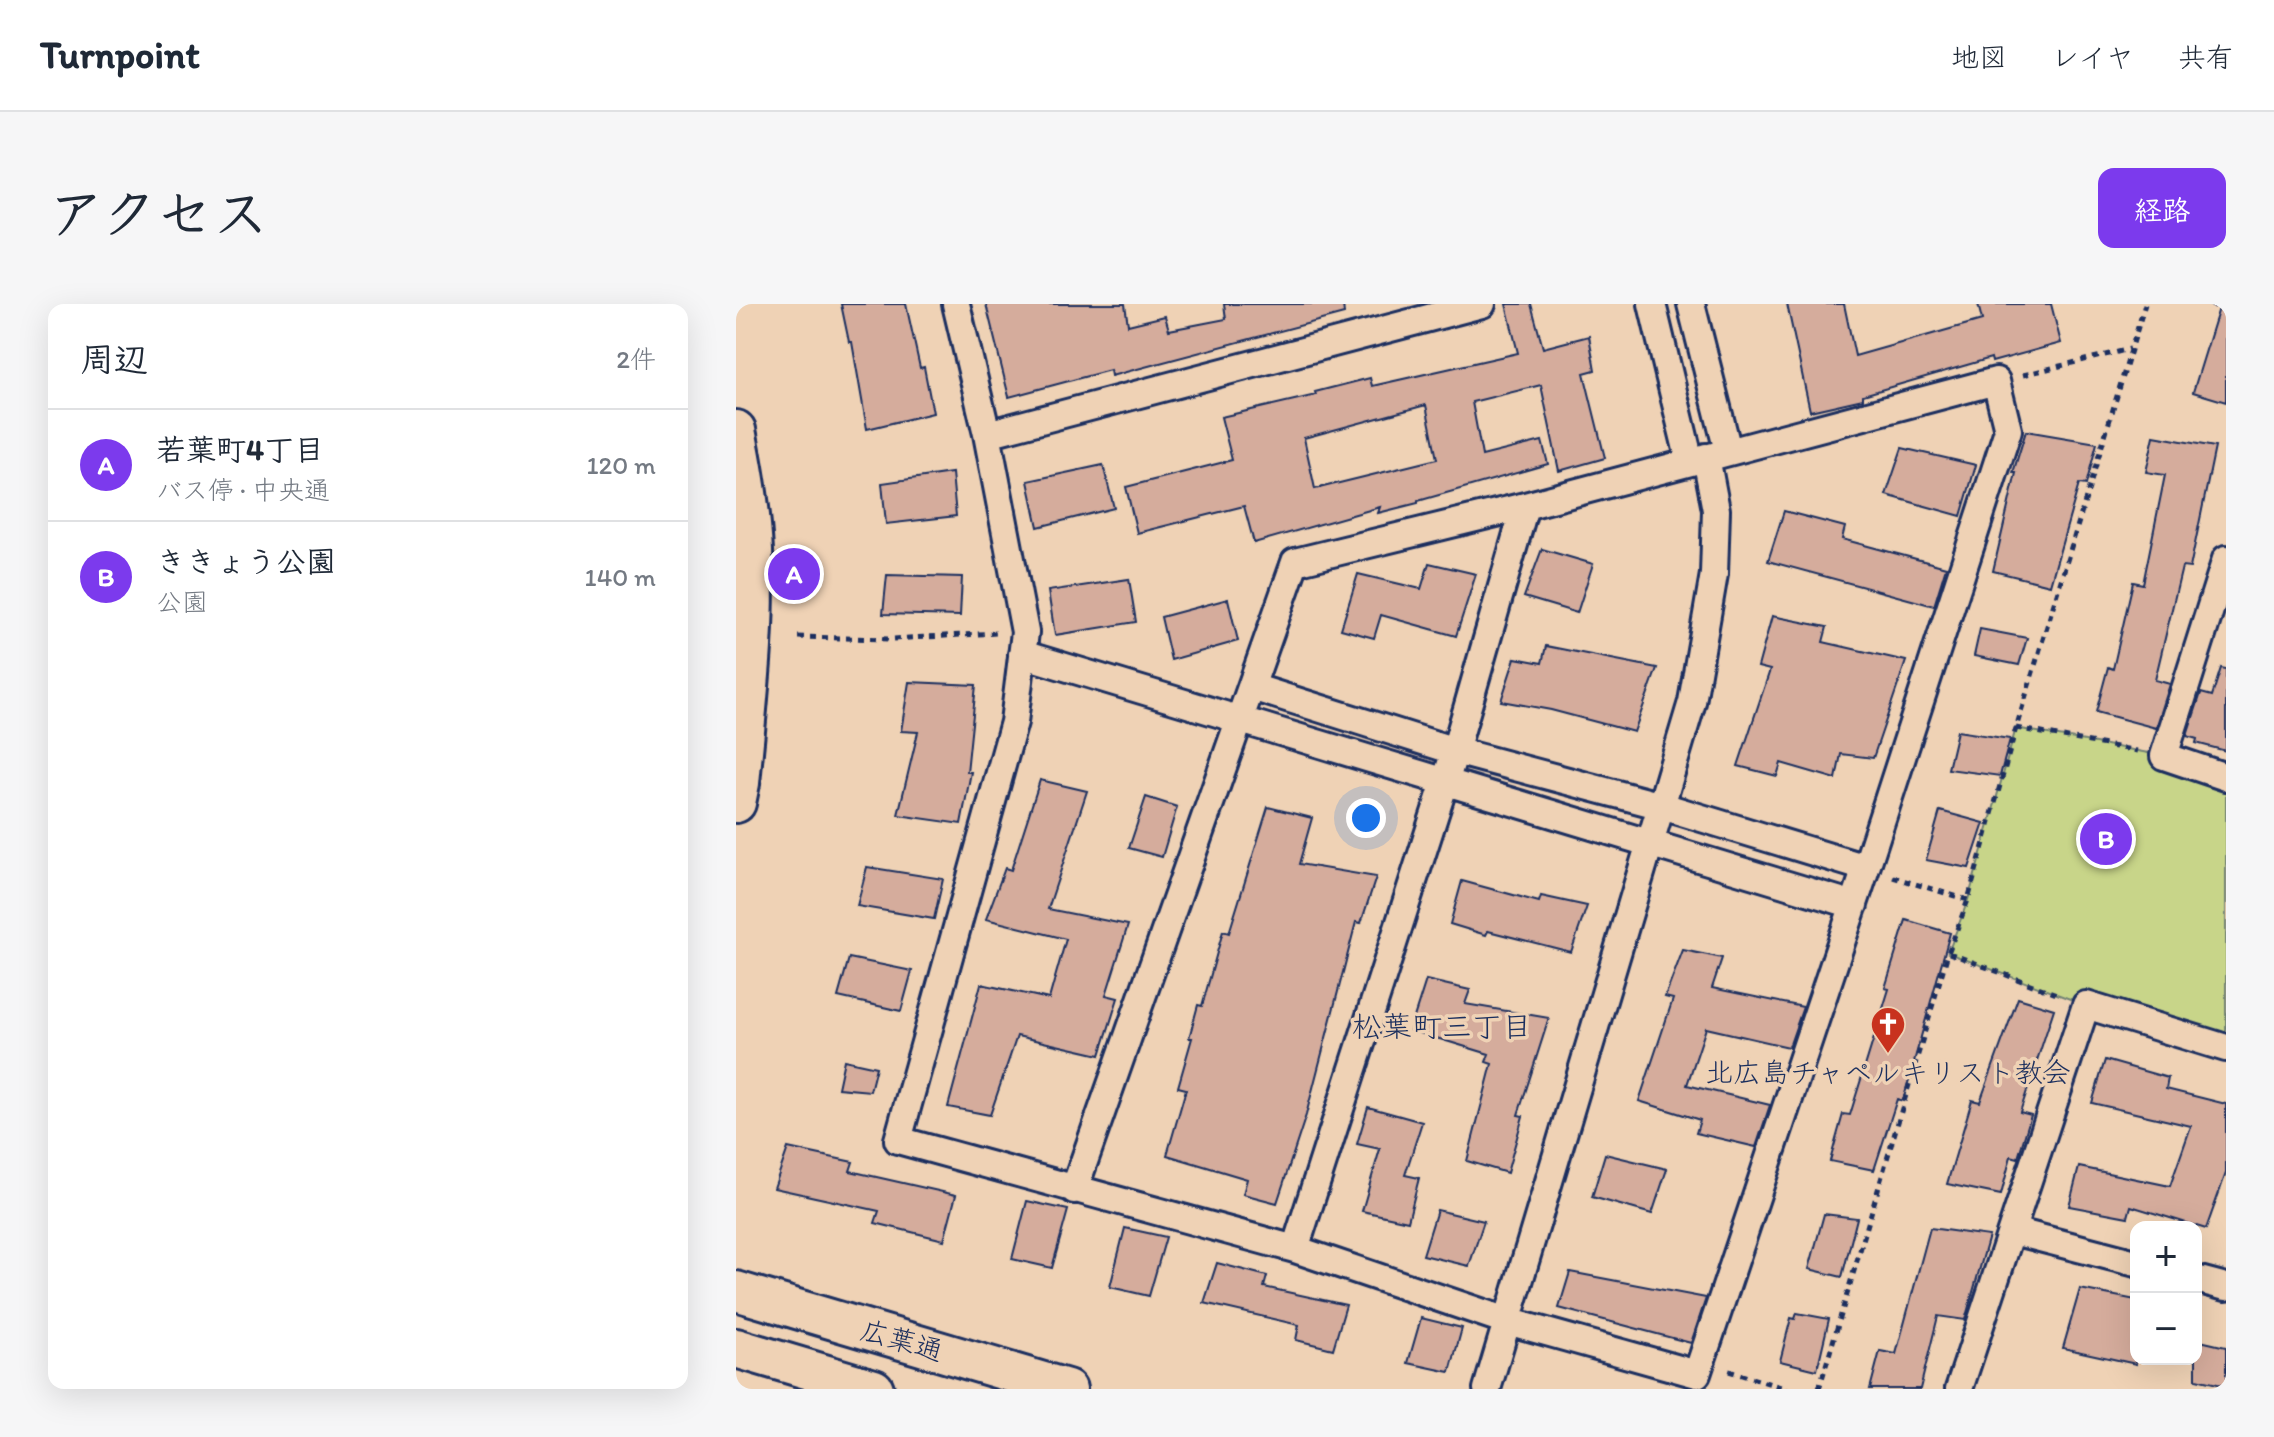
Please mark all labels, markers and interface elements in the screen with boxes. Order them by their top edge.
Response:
text: Turnpoint [40,32,200,78]
text: 地図 [1951,40,2007,74]
text: レイヤ [2051,40,2134,74]
text: 共有 [2178,40,2234,74]
button: 経路 [2098,168,2226,248]
text: アクセス [48,180,269,247]
text: 周辺 [80,339,148,380]
text: 2件 [616,343,656,375]
text: 若葉町4丁目 [156,431,324,468]
text: A [98,449,114,481]
text: 120 m [587,449,656,481]
text: バス停 · 中央通 [156,474,330,506]
text: ききょう公園 [156,543,336,580]
pin: A [768,544,820,604]
text: B [98,561,114,593]
text: 140 m [585,561,656,593]
text: 公園 [156,586,208,618]
your location [1346,798,1386,838]
pin: B [2080,809,2132,869]
church icon: 北広島チャペルキリスト教会 [1869,1005,1907,1055]
district label: 松葉町三丁目 [1352,1008,1532,1045]
place label: 北広島チャペルキリスト教会 [1705,1055,2071,1089]
map controls [2130,1221,2202,1365]
button: + [2130,1221,2202,1293]
button: − [2130,1293,2202,1365]
street label: 広葉通 [857,1312,947,1368]

